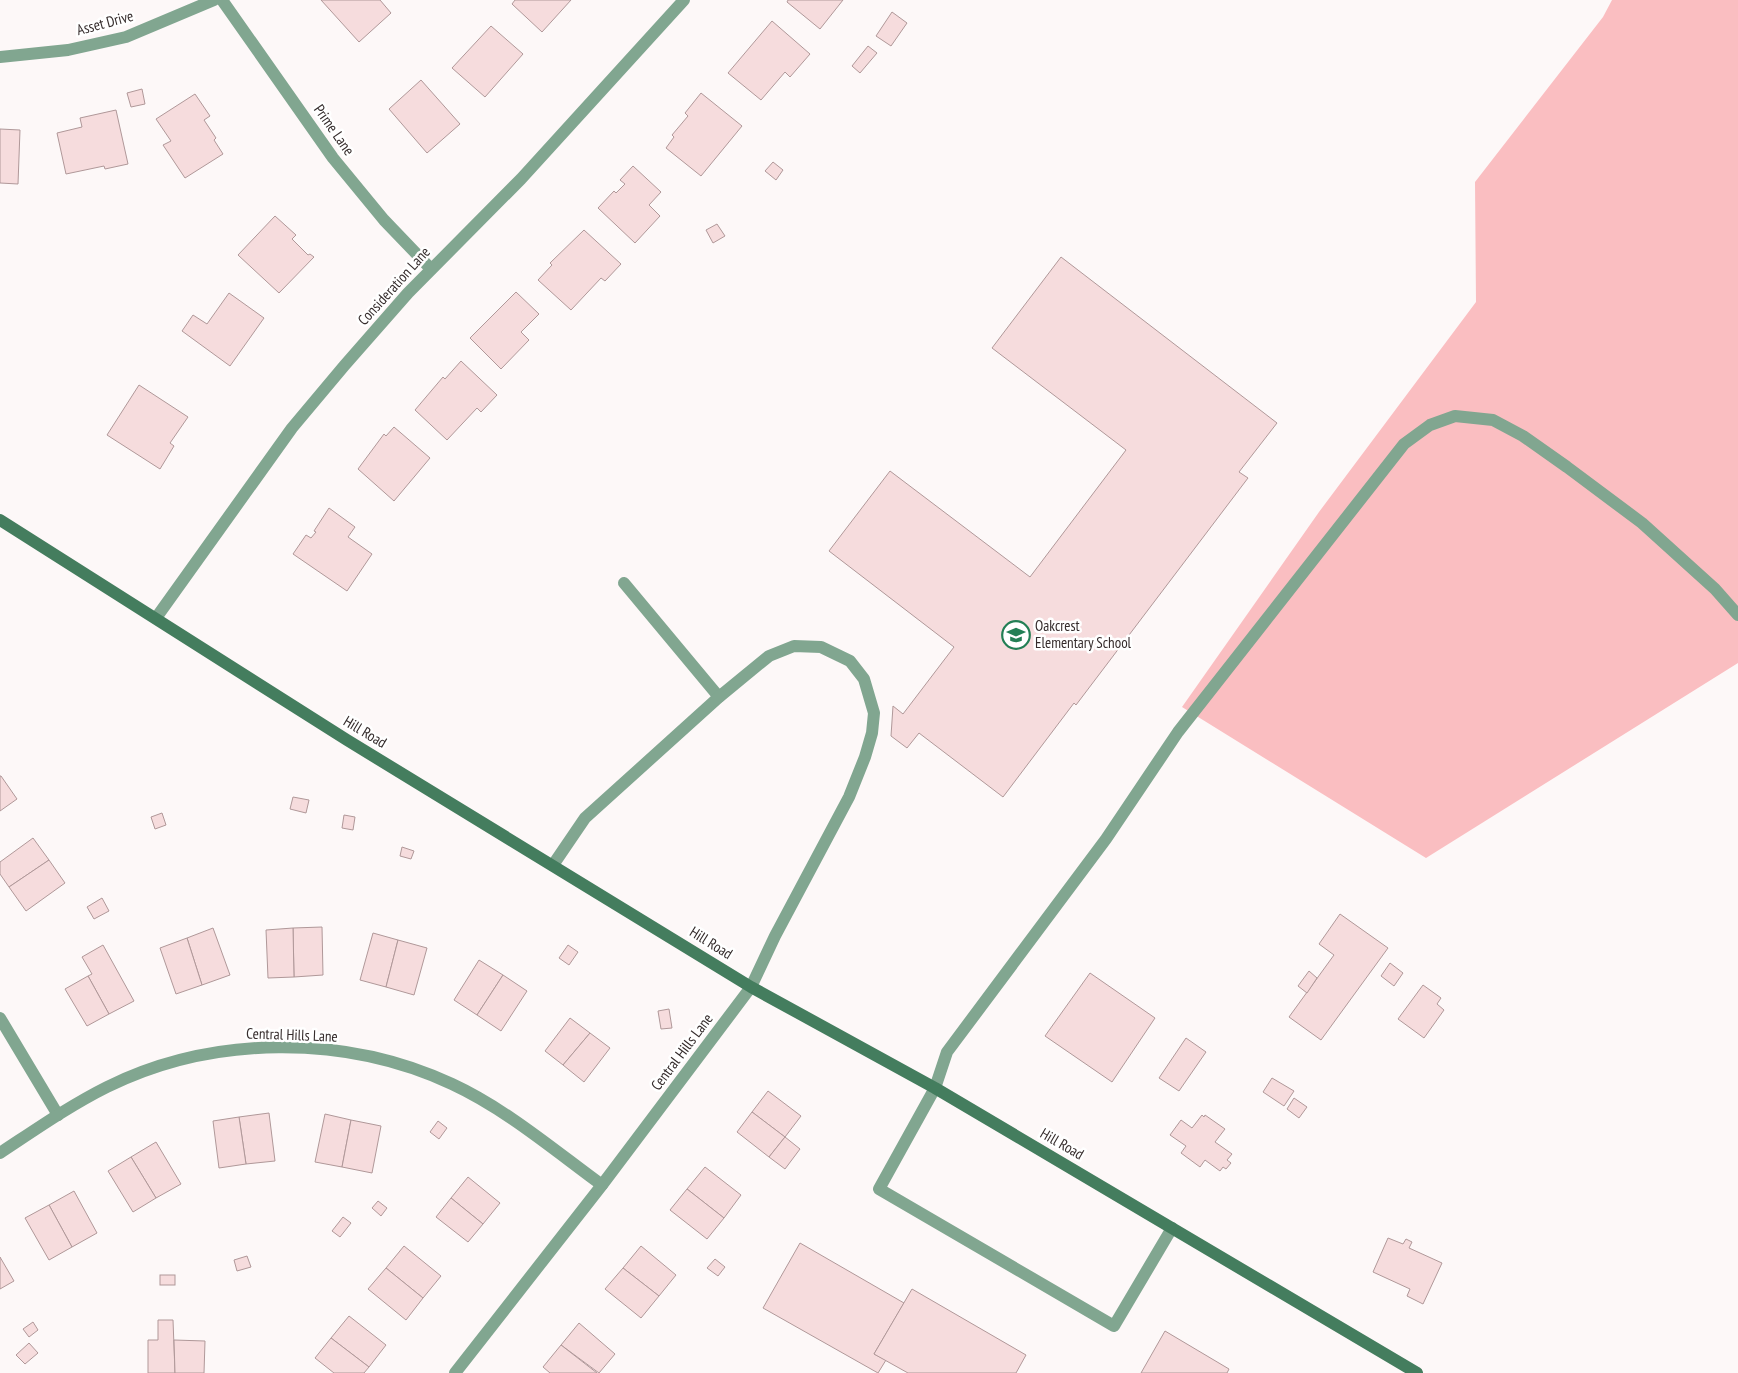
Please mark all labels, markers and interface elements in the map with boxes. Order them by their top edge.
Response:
street label: Asset Drive [74,6,135,39]
street label: Prime Lane [310,101,359,159]
street label: Consideration Lane [353,242,434,329]
place label: Oakcrest Elementary School [1035,616,1132,652]
school or university icon: Oakcrest Elementary School [1001,620,1031,650]
street label: Hill Road [340,711,390,752]
street label: Hill Road [686,922,736,963]
street label: Central Hills Lane [646,1009,717,1094]
street label: Central Hills Lane [246,1023,338,1046]
street label: Hill Road [1037,1124,1087,1164]

